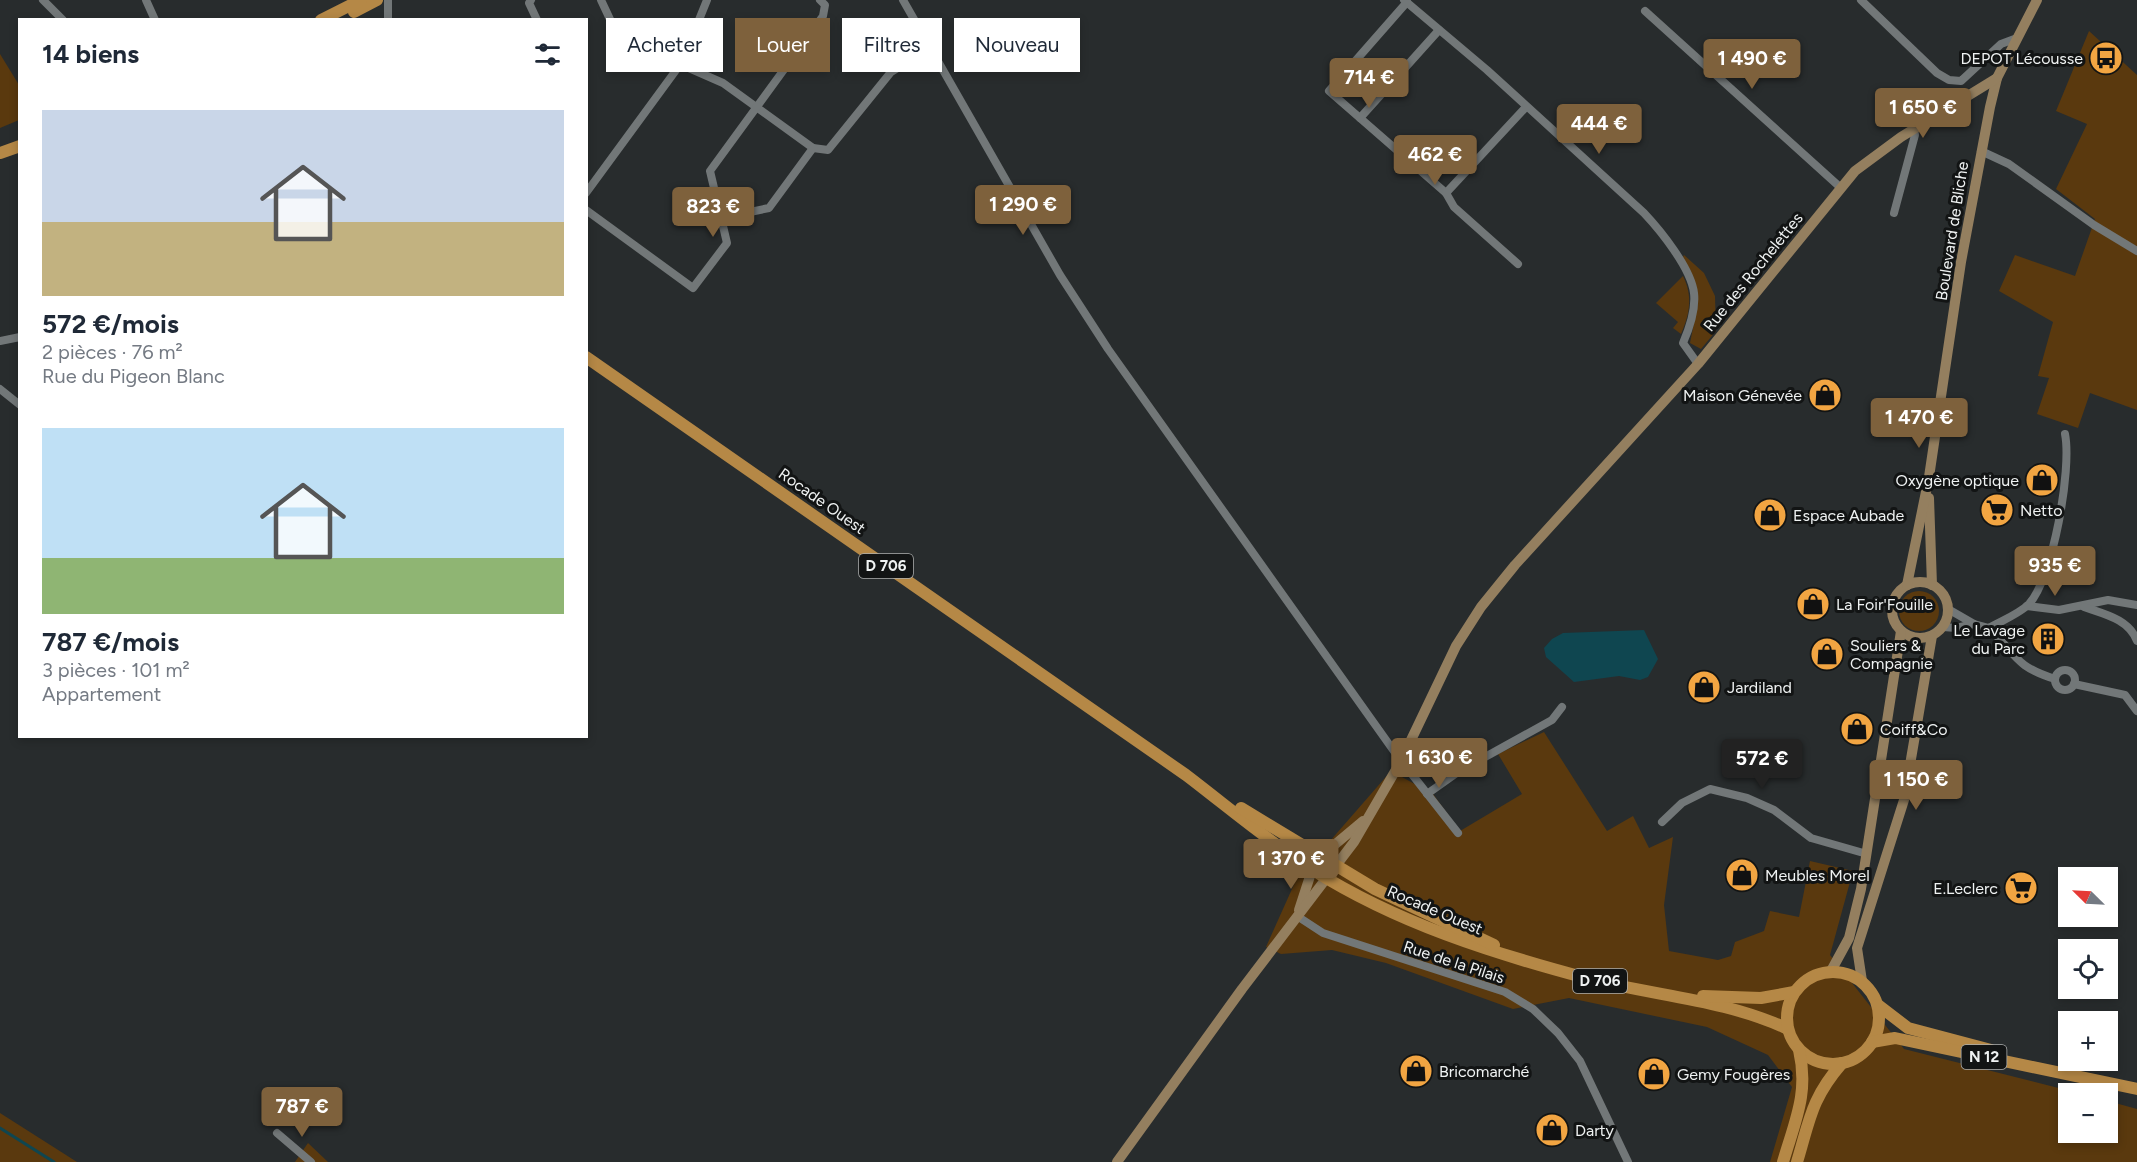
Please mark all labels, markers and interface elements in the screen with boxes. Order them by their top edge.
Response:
chip: Acheter [606,18,723,72]
chip: Louer [735,18,830,72]
chip: Filtres [842,18,942,72]
chip: Nouveau [954,18,1080,72]
text: 14 biens [42,38,139,70]
icon: filters [531,38,564,71]
pin: 1 490 € [1697,39,1807,90]
bus stop icon: DEPOT Lécousse [2088,40,2124,76]
text: 1 490 € [1717,46,1787,70]
place label: DEPOT Lécousse [1961,49,2083,68]
pin: 714 € [1327,58,1411,109]
text: 714 € [1344,65,1394,89]
pin: 1 650 € [1868,88,1978,139]
text: 1 650 € [1889,95,1957,119]
pin: 444 € [1557,104,1641,155]
text: 444 € [1571,111,1627,135]
pin: 462 € [1393,135,1477,186]
text: 462 € [1408,142,1462,166]
icon: home [249,149,357,257]
street label: Boulevard de Bliche [1932,160,1972,302]
pin: 1 290 € [968,185,1078,236]
pin: 823 € [671,187,755,238]
text: 1 290 € [989,192,1057,216]
text: 823 € [686,194,740,218]
street label: Rue des Rochelettes [1699,209,1807,335]
text: 572 €/mois [42,308,179,340]
text: 2 pièces · 76 m² [42,340,183,364]
text: Rue du Pigeon Blanc [42,364,225,388]
shop icon: Maison Génevée [1807,377,1843,413]
place label: Maison Génevée [1683,386,1802,405]
pin: 1 470 € [1864,398,1974,449]
text: 1 470 € [1885,405,1953,429]
shop icon: Oxygène optique [2024,462,2060,498]
street label: Rocade Ouest [775,464,869,538]
icon: home [249,467,357,575]
place label: Oxygène optique [1896,471,2019,490]
supermarket icon: Netto [1979,492,2015,528]
shop icon: Espace Aubade [1752,497,1788,533]
place label: Netto [2020,501,2062,520]
place label: Espace Aubade [1793,506,1905,525]
pin: 935 € [2013,546,2097,597]
text: 935 € [2029,553,2082,577]
road number: D 706 [859,554,913,578]
shop icon: La Foir'Fouille [1795,586,1831,622]
place label: La Foir'Fouille [1836,595,1933,614]
place label: Le Lavage du Parc [1953,621,2025,658]
building icon: Le Lavage du Parc [2030,621,2066,657]
text: 787 €/mois [42,626,179,658]
shop icon: Souliers & Compagnie [1809,636,1845,672]
place label: Souliers & Compagnie [1850,636,1933,673]
text: 3 pièces · 101 m² [42,658,190,682]
shop icon: Jardiland [1686,669,1722,705]
place label: Jardiland [1727,678,1792,697]
text: Appartement [42,682,161,706]
shop icon: Coiff&Co [1839,711,1875,747]
place label: Coiff&Co [1880,720,1947,739]
pin: 1 630 € [1384,738,1494,789]
pin: 572 € [1720,739,1804,790]
text: 1 630 € [1405,745,1473,769]
text: 572 € [1736,746,1788,770]
pin: 1 150 € [1861,760,1971,811]
text: 1 150 € [1884,767,1948,791]
pin: 1 370 € [1236,839,1346,890]
text: 1 370 € [1257,846,1325,870]
shop icon: Meubles Morel [1724,857,1760,893]
place label: Meubles Morel [1765,866,1870,885]
north arrow [2058,867,2118,927]
map controls [2058,867,2118,1143]
supermarket icon: E.Leclerc [2003,870,2039,906]
place label: E.Leclerc [1933,879,1998,898]
street label: Rocade Ouest [1384,881,1486,939]
street label: Rue de la Pilais [1401,937,1507,987]
button: locate [2058,939,2118,999]
road number: D 706 [1573,969,1627,993]
button: + [2058,1011,2118,1071]
road number: N 12 [1962,1045,2006,1069]
shop icon: Bricomarché [1398,1053,1434,1089]
shop icon: Gemy Fougères [1636,1056,1672,1092]
place label: Bricomarché [1439,1062,1530,1081]
place label: Gemy Fougères [1677,1065,1790,1084]
button: − [2058,1083,2118,1143]
pin: 787 € [260,1087,344,1138]
text: 787 € [275,1094,329,1118]
shop icon: Darty [1534,1112,1570,1148]
place label: Darty [1575,1121,1615,1140]

